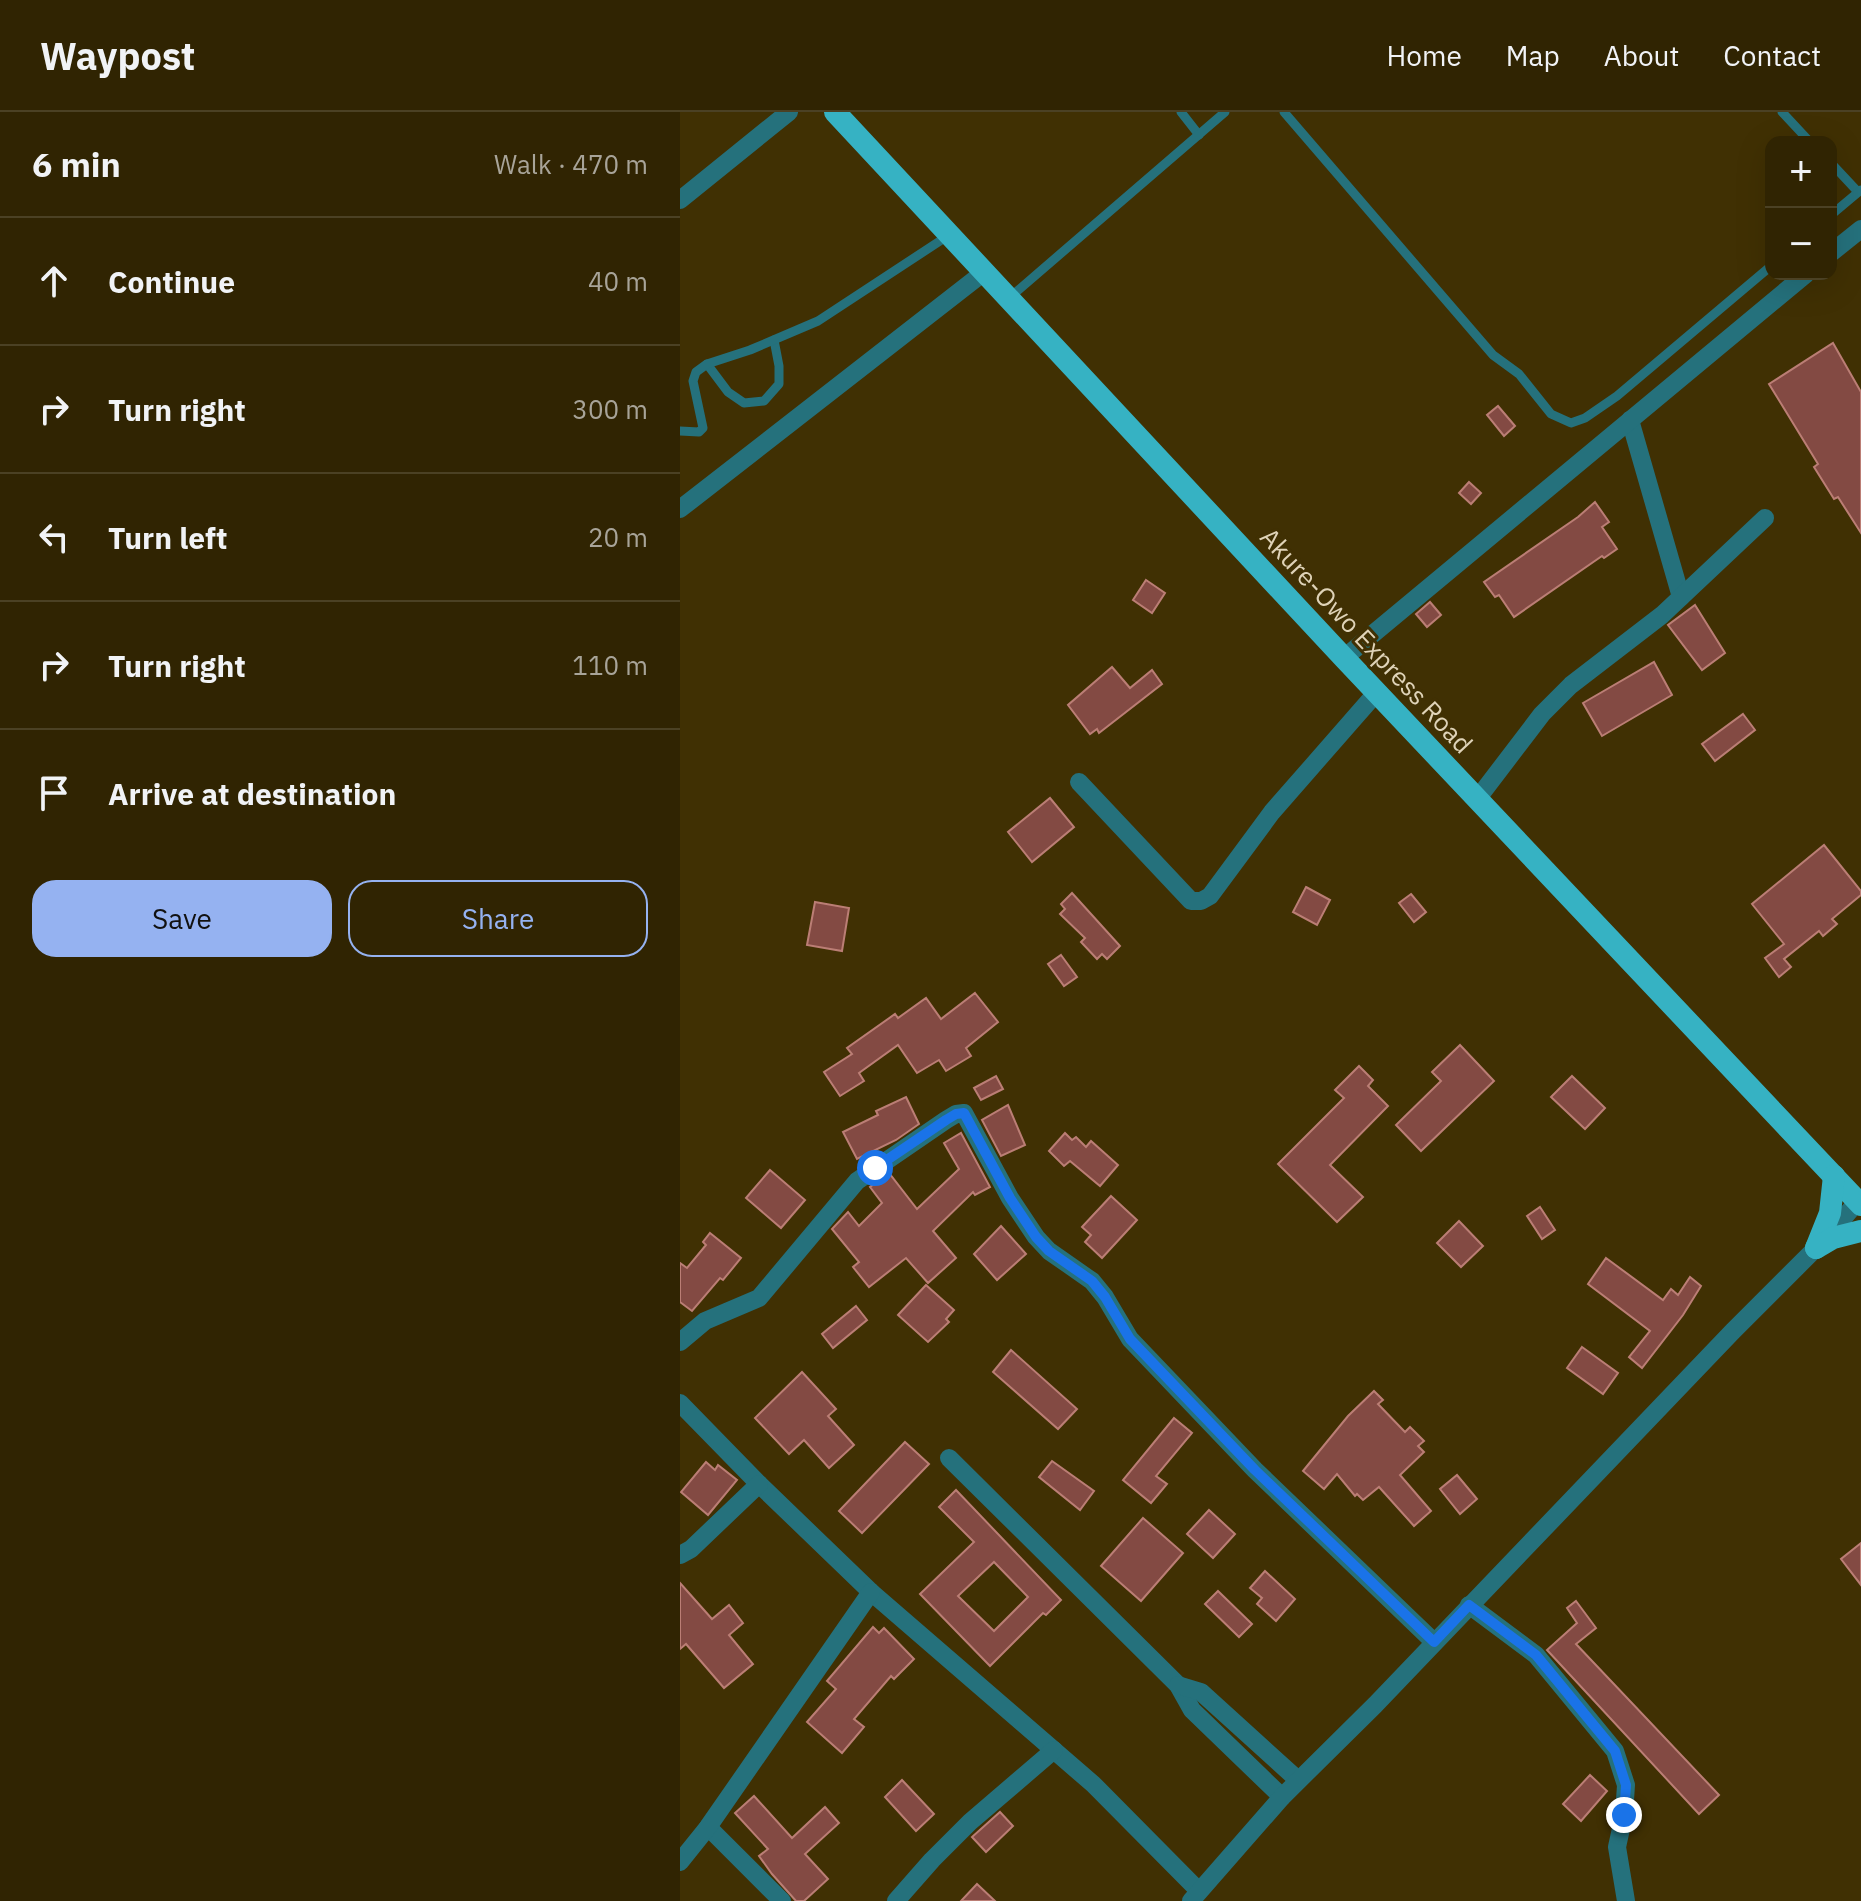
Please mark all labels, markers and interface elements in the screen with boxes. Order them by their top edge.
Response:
text: Waypost [40,31,195,80]
text: Home [1386,37,1462,74]
text: Map [1506,37,1560,74]
text: About [1604,37,1679,74]
text: Contact [1723,37,1821,74]
map controls [1765,136,1837,280]
button: + [1765,136,1837,208]
text: 6 min [32,142,121,186]
text: Walk · 470 m [494,147,648,181]
button: − [1765,208,1837,280]
icon: ahead [32,259,76,303]
text: Continue [108,262,235,301]
text: 40 m [588,264,648,298]
icon: right [32,387,76,431]
text: Turn right [108,390,246,429]
text: 300 m [572,392,648,426]
icon: left [32,515,76,559]
text: Turn left [108,518,227,557]
text: 20 m [588,520,648,554]
street label: Akure-Owo Express Road [1253,520,1481,760]
icon: right [32,643,76,687]
text: Turn right [108,646,246,685]
text: 110 m [572,648,648,682]
icon: arrive [32,771,76,815]
text: Arrive at destination [108,774,396,813]
button: Save [32,880,332,957]
button: Share [348,880,648,957]
route start [857,1150,893,1186]
route end [1606,1797,1642,1833]

